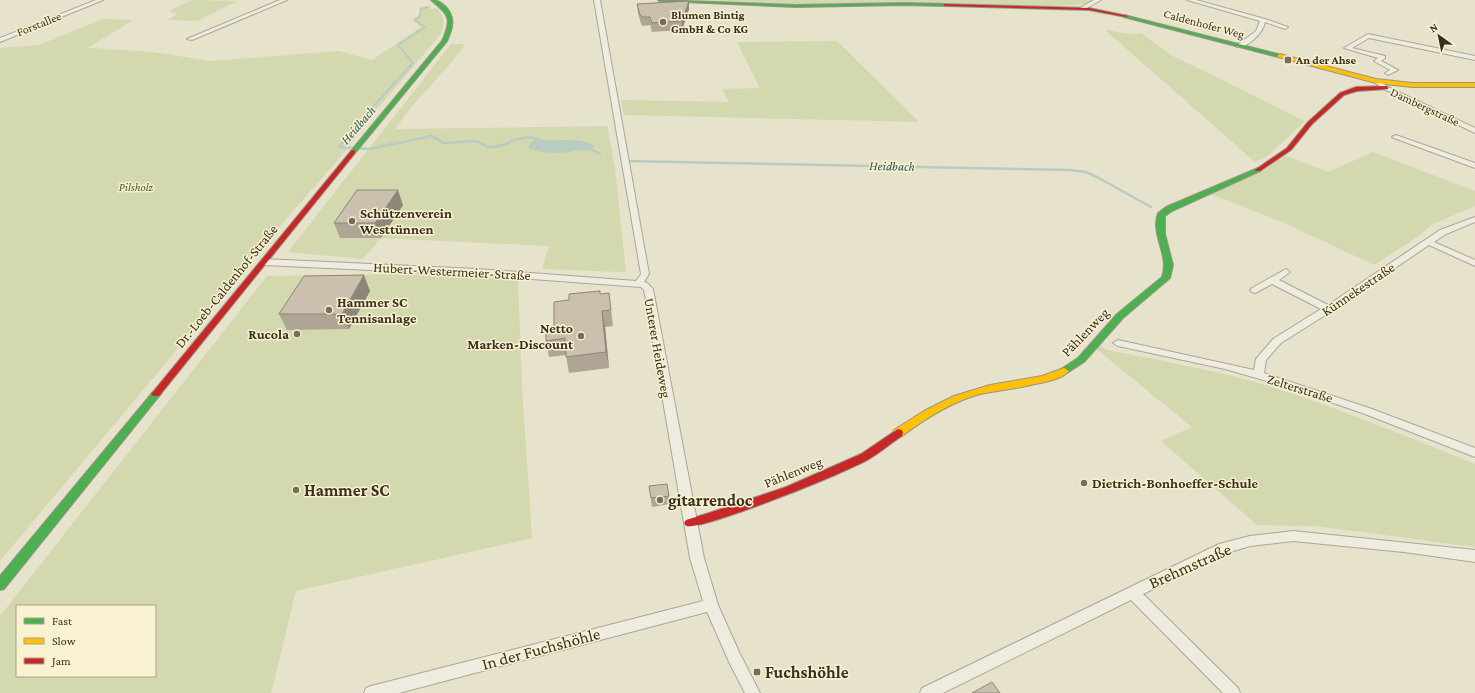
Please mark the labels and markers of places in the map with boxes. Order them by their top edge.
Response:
place label: Blumen Bintig GmbH & Co KG [671,8,749,36]
marker: Blumen Bintig GmbH & Co KG [658,17,668,27]
place label: An der Ahse [1295,53,1357,67]
marker: An der Ahse [1283,55,1293,65]
place label: Schützenverein Westtünnen [359,205,452,237]
marker: Schützenverein Westtünnen [347,216,357,226]
place label: Hammer SC Tennisanlage [337,294,417,326]
marker: Hammer SC Tennisanlage [324,305,334,315]
place label: Netto Marken-Discount [467,320,574,352]
place label: Rucola [248,326,289,342]
marker: Rucola [292,329,302,339]
marker: Netto Marken-Discount [576,331,586,341]
place label: Dietrich-Bonhoeffer-Schule [1092,475,1259,491]
marker: Dietrich-Bonhoeffer-Schule [1079,478,1089,488]
place label: Hammer SC [304,481,390,500]
marker: Hammer SC [291,485,301,495]
place label: gitarrendoc [668,491,753,510]
marker: gitarrendoc [655,495,665,505]
place label: Fuchshöhle [765,663,849,682]
marker: Fuchshöhle [752,667,762,677]

